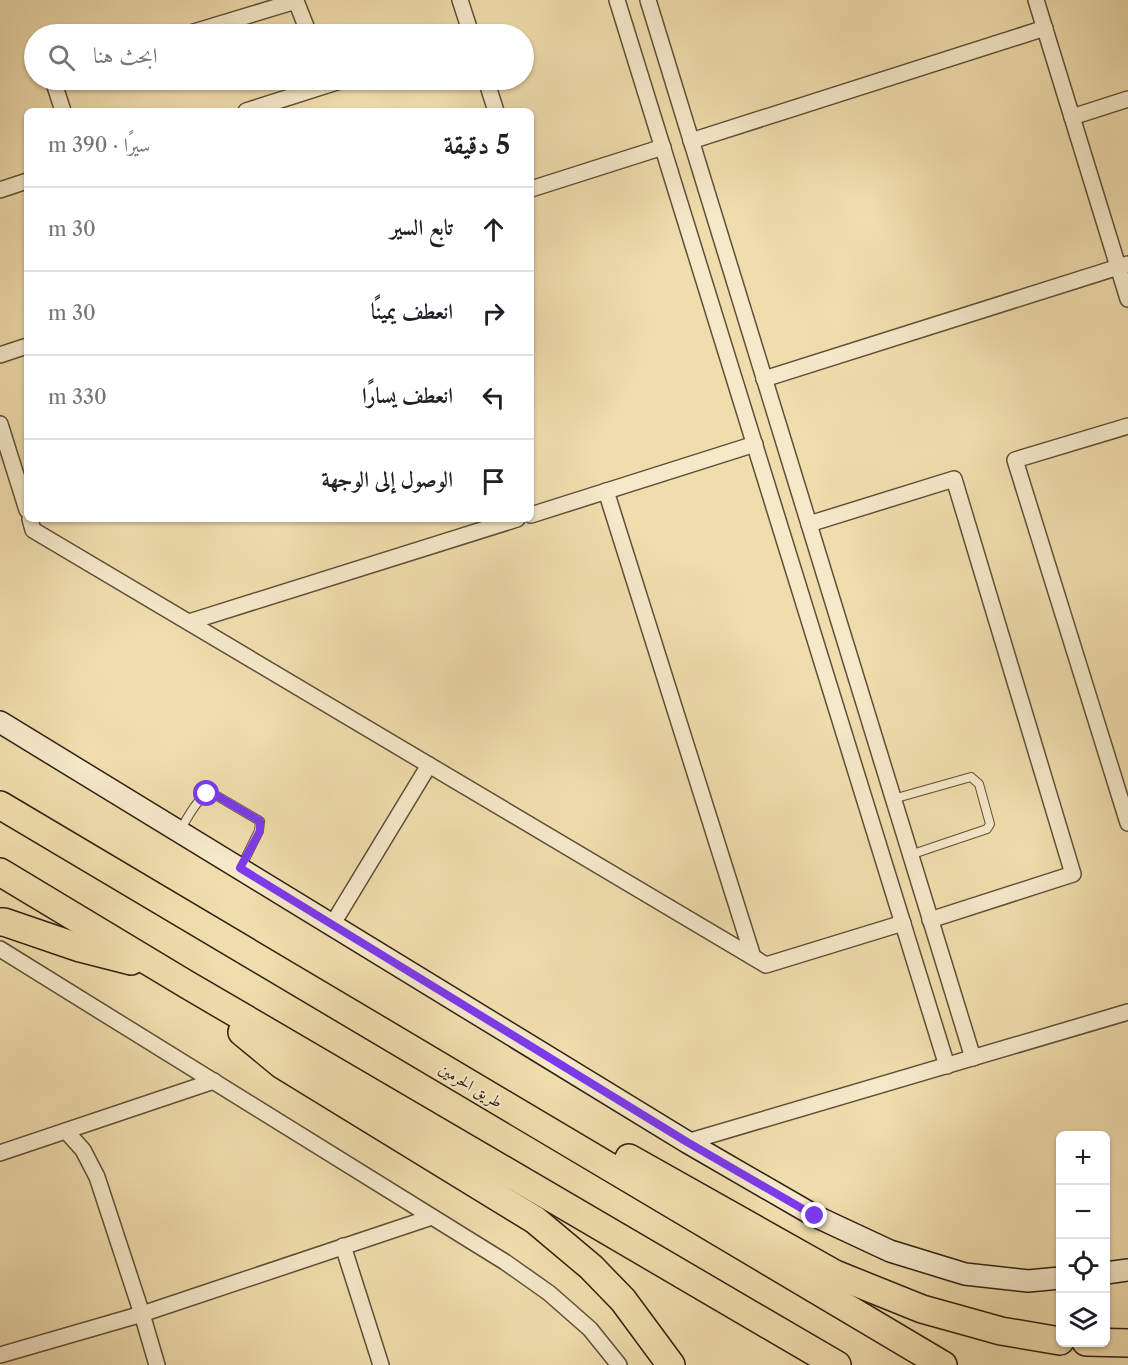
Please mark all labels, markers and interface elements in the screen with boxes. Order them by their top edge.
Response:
search box [24,24,534,90]
icon: search [45,41,78,74]
text: ابحث هنا [93,42,158,69]
text: 5 دقيقة [444,129,510,161]
text: سيرًا · 390 m [48,133,150,157]
icon: ahead [477,213,510,246]
text: تابع السير [390,214,453,241]
text: 30 m [48,217,96,241]
icon: right [477,297,510,330]
text: انعطف يمينًا [371,298,453,325]
text: 30 m [48,301,96,325]
icon: left [477,381,510,414]
text: انعطف يسارًا [362,382,453,409]
text: 330 m [48,385,107,409]
icon: arrive [477,465,510,498]
text: الوصول إلى الوجهة [321,466,453,493]
route start [193,780,219,806]
street label: طريق الحرمين [435,1058,507,1113]
map controls [1056,1131,1110,1347]
button: + [1056,1131,1110,1185]
button: − [1056,1185,1110,1239]
route end [801,1202,827,1228]
button: locate [1056,1239,1110,1293]
button: layers [1056,1293,1110,1347]

